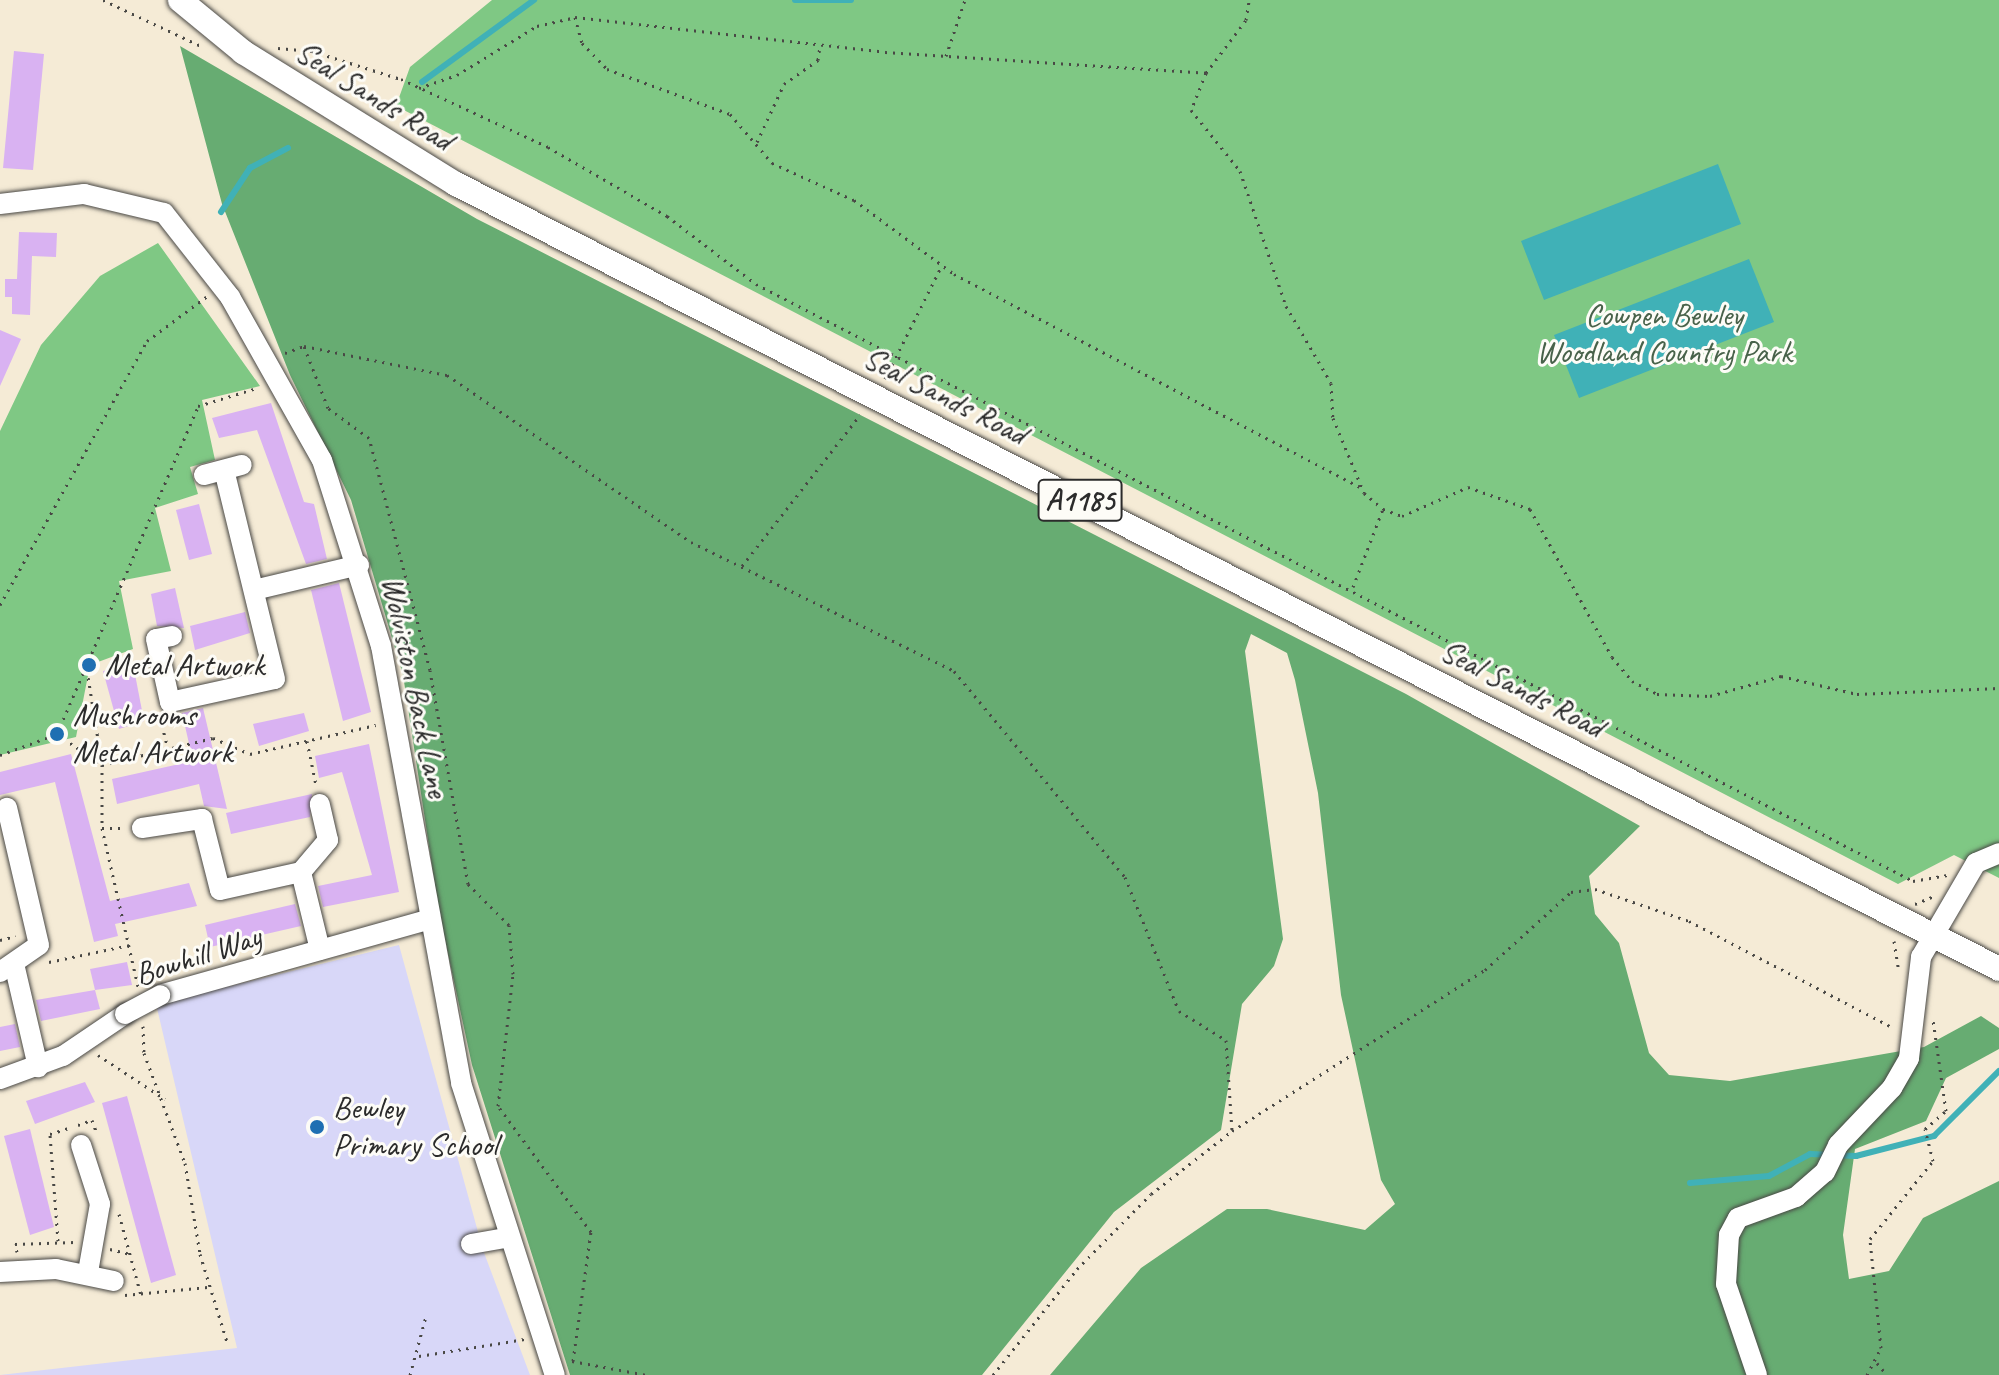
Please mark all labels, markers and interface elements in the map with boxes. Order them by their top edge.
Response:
street label: Seal Sands Road [288,32,460,160]
park label: Cowpen Bewley Woodland Country Park [1536,297,1792,372]
street label: Seal Sands Road [856,338,1034,454]
road number: A1185 [1036,474,1124,526]
street label: Wolviston Back Lane [373,573,457,801]
street label: Seal Sands Road [1433,631,1611,747]
place label: Metal Artwork [105,646,264,684]
marker: Metal Artwork [80,656,98,674]
place label: Mushrooms Metal Artwork [73,697,232,772]
marker: Mushrooms Metal Artwork [48,725,66,743]
street label: Bowhill Way [130,918,266,994]
place label: Bewley Primary School [333,1090,497,1165]
marker: Bewley Primary School [308,1118,326,1136]

